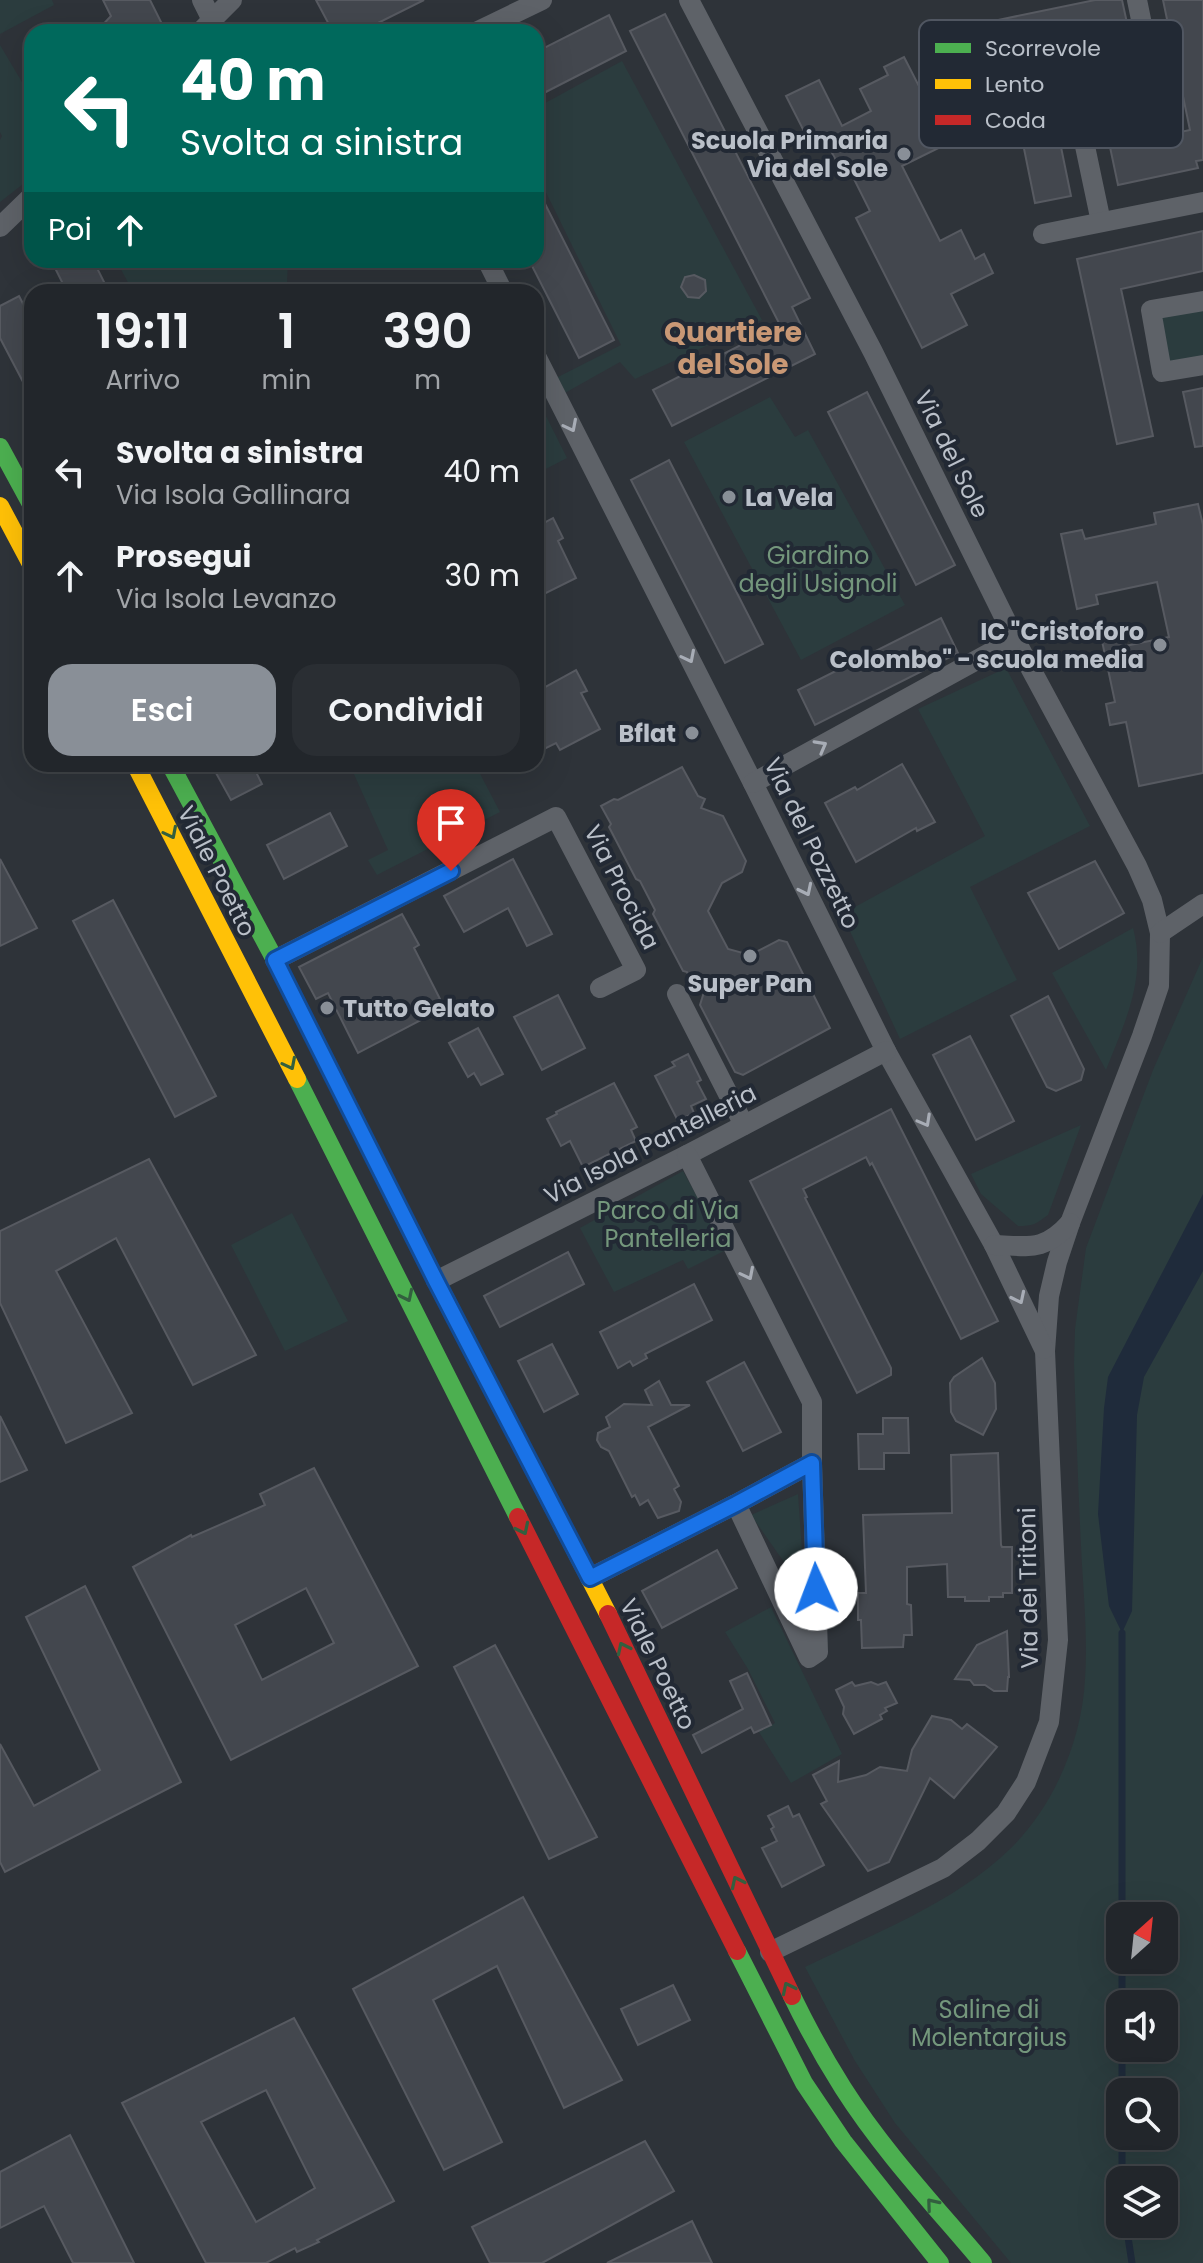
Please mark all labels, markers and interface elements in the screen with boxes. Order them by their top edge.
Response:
legend [919,20,1183,148]
text: Scorrevole [985,33,1101,64]
text: 40 m [180,41,326,120]
icon: left [48,56,152,160]
text: Lento [985,69,1044,100]
text: Coda [985,105,1046,136]
text: Svolta a sinistra [180,117,463,168]
place label: Scuola Primaria Via del Sole [691,124,888,185]
marker: Scuola Primaria Via del Sole [895,145,913,163]
text: Poi [48,208,92,251]
icon: ahead [108,208,152,252]
text: 19:11 [95,298,190,365]
text: 1 [278,298,295,365]
text: 390 [383,298,473,365]
district label: Quartiere del Sole [664,313,802,384]
text: Arrivo [106,362,180,398]
text: min [262,362,311,398]
text: m [414,362,441,398]
street label: Via del Sole [907,385,997,523]
one-way arrow [562,417,577,432]
text: Svolta a sinistra [116,431,364,474]
icon: left [48,450,92,494]
text: 40 m [443,450,520,493]
text: Via Isola Gallinara [116,477,351,513]
place label: La Vela [745,481,834,514]
marker: La Vela [720,488,738,506]
text: Prosegui [116,535,251,578]
park label: Giardino degli Usignoli [739,539,897,600]
icon: ahead [48,554,92,598]
text: 30 m [445,554,520,597]
text: Via Isola Levanzo [116,581,337,617]
place label: IC "Cristoforo Colombo" - scuola media [829,615,1144,676]
marker: IC "Cristoforo Colombo" - scuola media [1151,636,1169,654]
one-way arrow [679,649,695,664]
button: Esci [48,664,276,756]
button: Condividi [292,664,520,756]
place label: Bflat [618,717,676,750]
marker: Bflat [683,724,701,742]
one-way arrow [813,740,827,756]
street label: Via del Pozzetto [756,752,868,934]
pin [417,789,485,871]
street label: Viale Poetto [170,800,264,942]
icon: arrive [429,801,473,845]
street label: Via Procida [576,819,668,955]
one-way arrow [161,825,176,840]
one-way arrow [796,881,812,896]
marker: Super Pan [741,947,759,965]
place label: Super Pan [688,967,812,1000]
place label: Tutto Gelato [343,992,495,1025]
marker: Tutto Gelato [318,999,336,1017]
one-way arrow [280,1056,295,1071]
street label: Via Isola Pantelleria [538,1076,762,1212]
one-way arrow [915,1112,931,1127]
park label: Parco di Via Pantelleria [597,1194,739,1255]
one-way arrow [738,1266,753,1281]
one-way arrow [398,1288,413,1303]
one-way arrow [1010,1290,1026,1304]
street label: Via dei Tritoni [1010,1507,1046,1669]
one-way arrow [514,1521,530,1535]
position arrow [774,1547,858,1631]
street label: Viale Poetto [612,1593,704,1735]
one-way arrow [617,1642,633,1656]
one-way arrow [730,1876,746,1890]
north arrow [1106,1902,1178,1974]
map controls [1106,1902,1178,2238]
one-way arrow [782,1982,798,1997]
button: sound [1106,1990,1178,2062]
park label: Saline di Molentargius [911,1993,1067,2054]
button: search [1106,2078,1178,2150]
button: layers [1106,2166,1178,2238]
one-way arrow [927,2199,942,2213]

